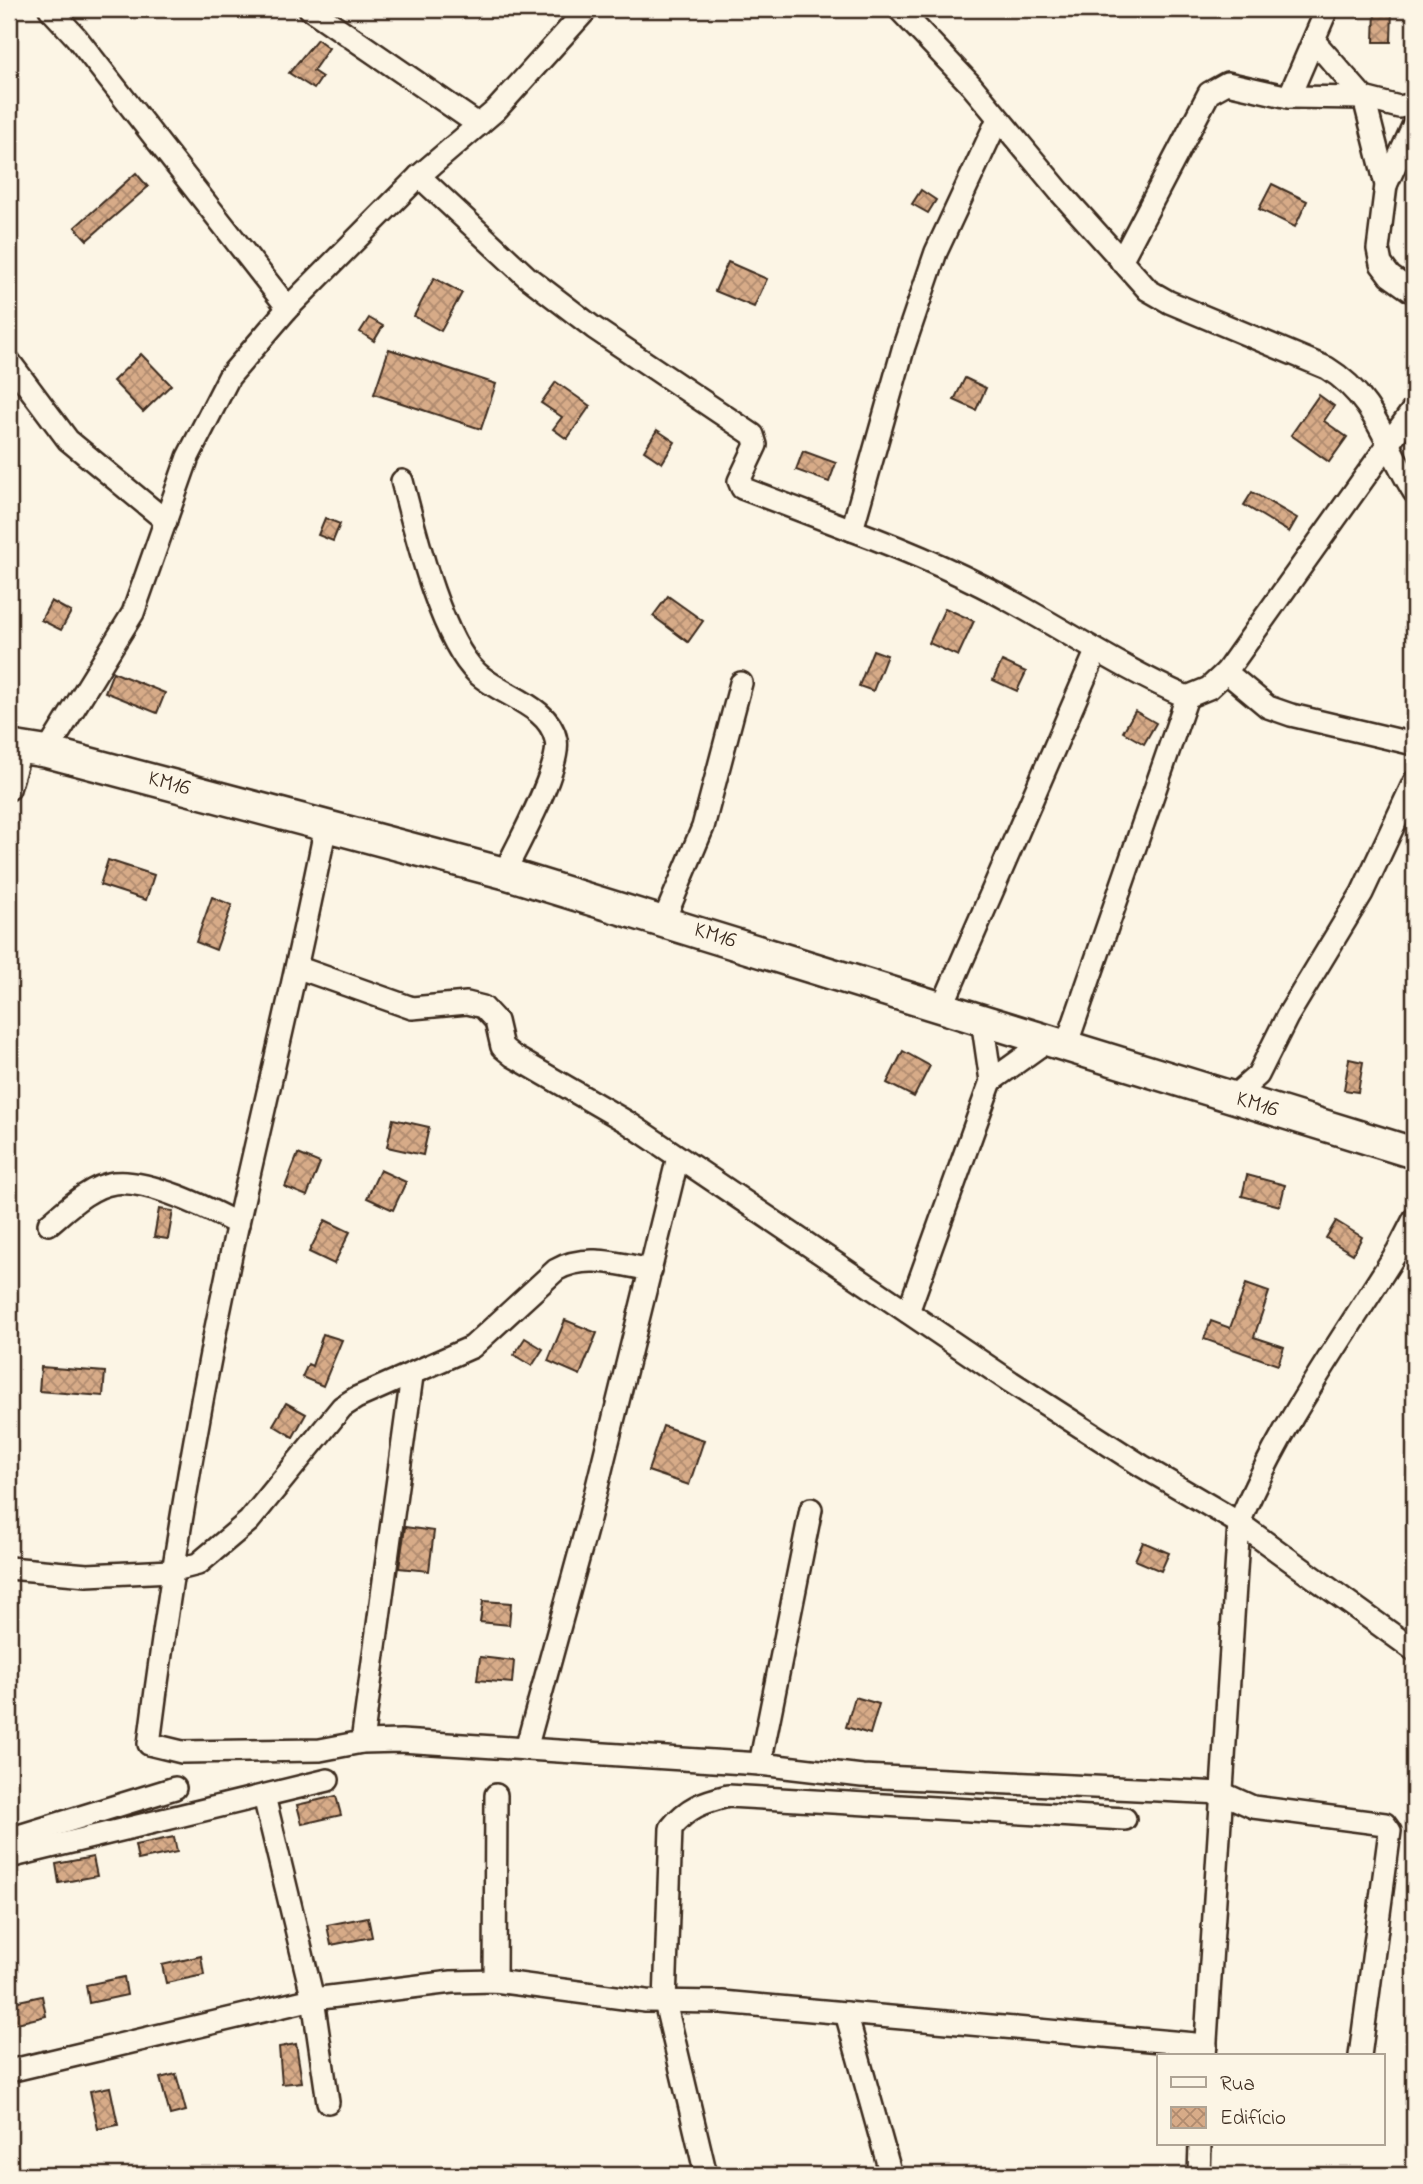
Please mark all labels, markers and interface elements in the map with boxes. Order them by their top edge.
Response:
street label: KM16 [144,763,194,805]
street label: KM16 [690,914,740,958]
street label: KM16 [1232,1083,1282,1127]
legend [1157,2054,1384,2146]
text: Rua [1220,2070,1255,2100]
text: Edifício [1220,2104,1286,2134]

